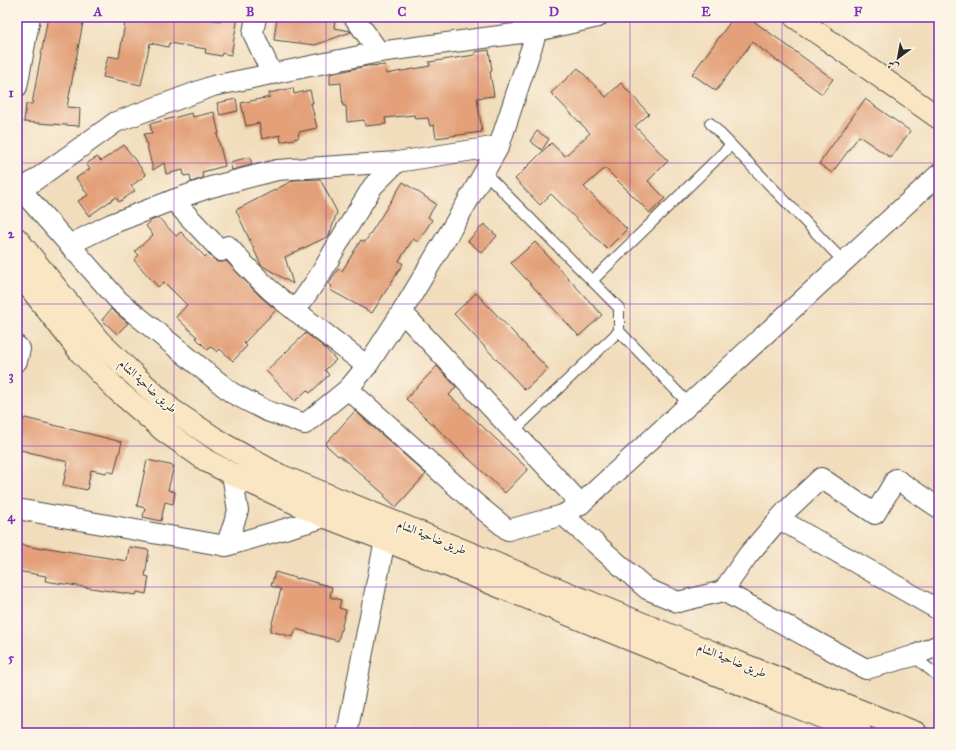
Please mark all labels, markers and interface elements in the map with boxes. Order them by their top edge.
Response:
text: A [93,4,103,20]
text: B [246,4,255,20]
text: C [398,4,407,20]
text: D [549,4,559,20]
text: E [701,4,711,20]
text: F [854,4,863,20]
north arrow [878,38,918,78]
text: ش [885,58,901,74]
text: 1 [8,85,14,101]
text: 2 [8,226,15,242]
street label: طريق ضاحية الشام [113,356,180,419]
text: 3 [8,368,14,384]
text: 4 [7,509,15,525]
street label: طريق ضاحية الشام [394,517,469,561]
street label: طريق ضاحية الشام [694,640,769,684]
text: 5 [8,650,15,666]

